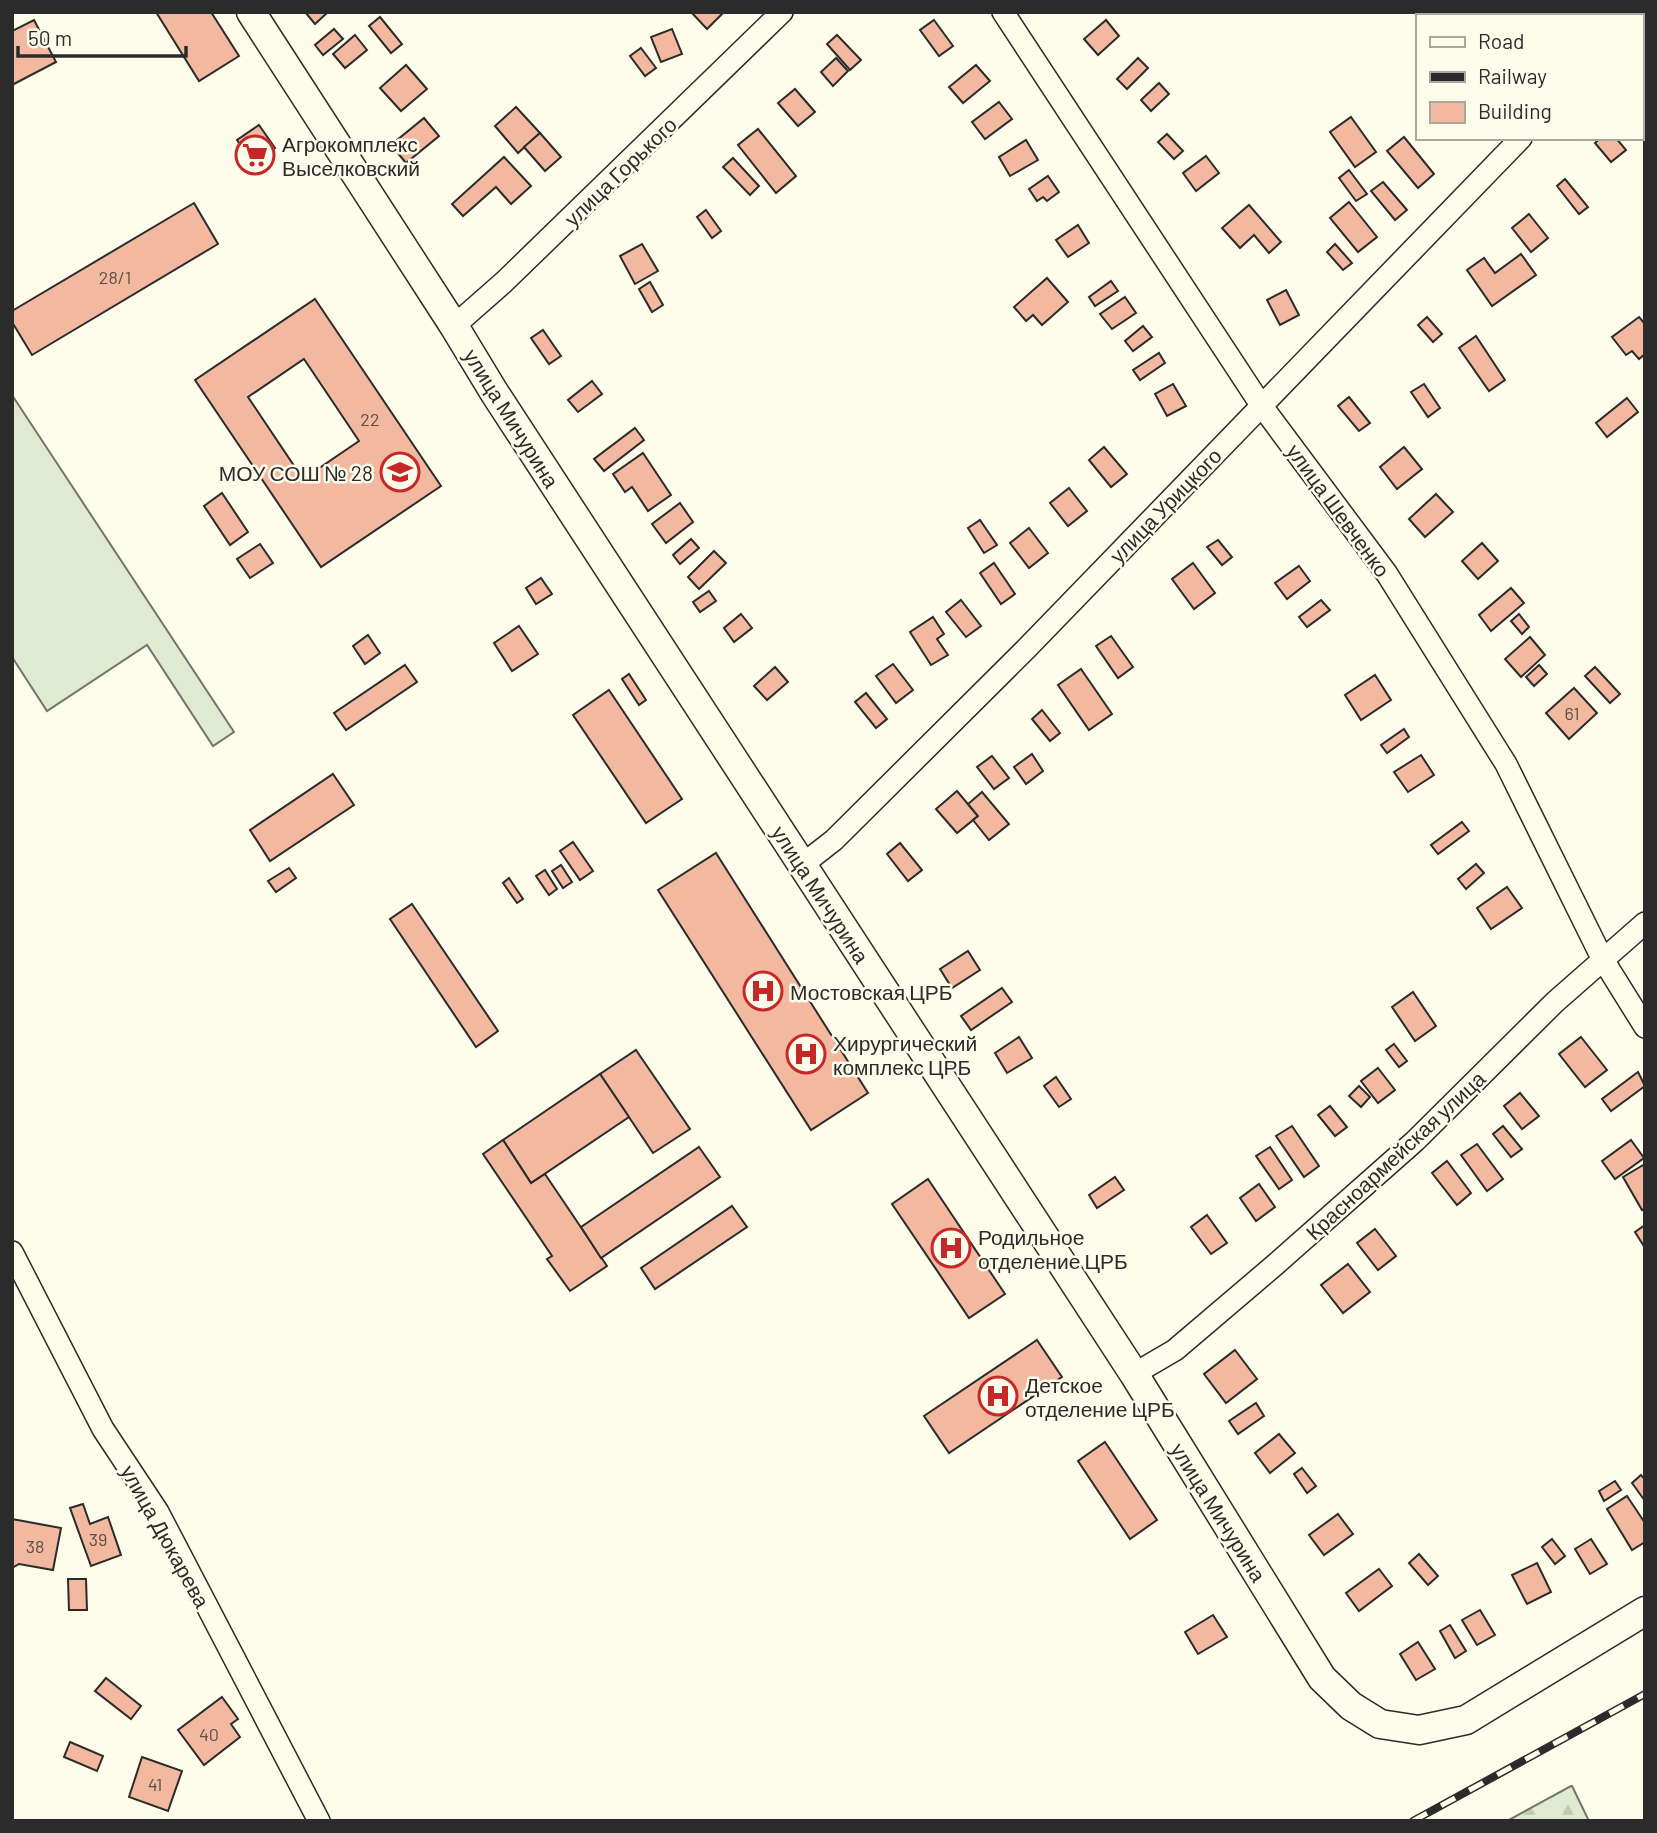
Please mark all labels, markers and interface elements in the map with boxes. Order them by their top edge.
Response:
scale bar [18,14,186,58]
legend [1416,14,1643,140]
text: 50 m [28,25,72,50]
text: Road [1478,28,1524,53]
text: Railway [1478,63,1547,88]
text: Building [1478,98,1552,123]
street label: улица Горького [559,111,681,231]
place label: Агрокомплекс Выселковский [282,131,420,180]
supermarket icon: Агрокомплекс Выселковский [234,134,276,176]
house number: 28/1 [99,266,131,288]
street label: улица Мичурина [459,344,565,492]
house number: 22 [360,408,380,430]
street label: улица Шевченко [1282,439,1396,581]
street label: улица Урицкого [1104,442,1226,568]
school or university icon: МОУ СОШ № 28 [379,451,421,493]
place label: МОУ СОШ № 28 [219,460,373,485]
house number: 61 [1564,702,1580,724]
street label: улица Мичурина [767,820,875,968]
hospital icon: Мостовская ЦРБ [742,970,784,1012]
place label: Мостовская ЦРБ [790,979,953,1004]
place label: Хирургический комплекс ЦРБ [833,1030,977,1079]
hospital icon: Хирургический комплекс ЦРБ [785,1033,827,1075]
street label: Красноармейская улица [1300,1065,1490,1245]
place label: Родильное отделение ЦРБ [978,1224,1128,1273]
hospital icon: Родильное отделение ЦРБ [930,1227,972,1269]
place label: Детское отделение ЦРБ [1025,1372,1175,1421]
hospital icon: Детское отделение ЦРБ [977,1375,1019,1417]
street label: улица Мичурина [1166,1438,1272,1586]
street label: улица Дюкарева [116,1460,216,1612]
house number: 39 [89,1528,107,1550]
house number: 38 [26,1535,44,1557]
house number: 40 [199,1723,219,1745]
house number: 41 [148,1773,162,1795]

